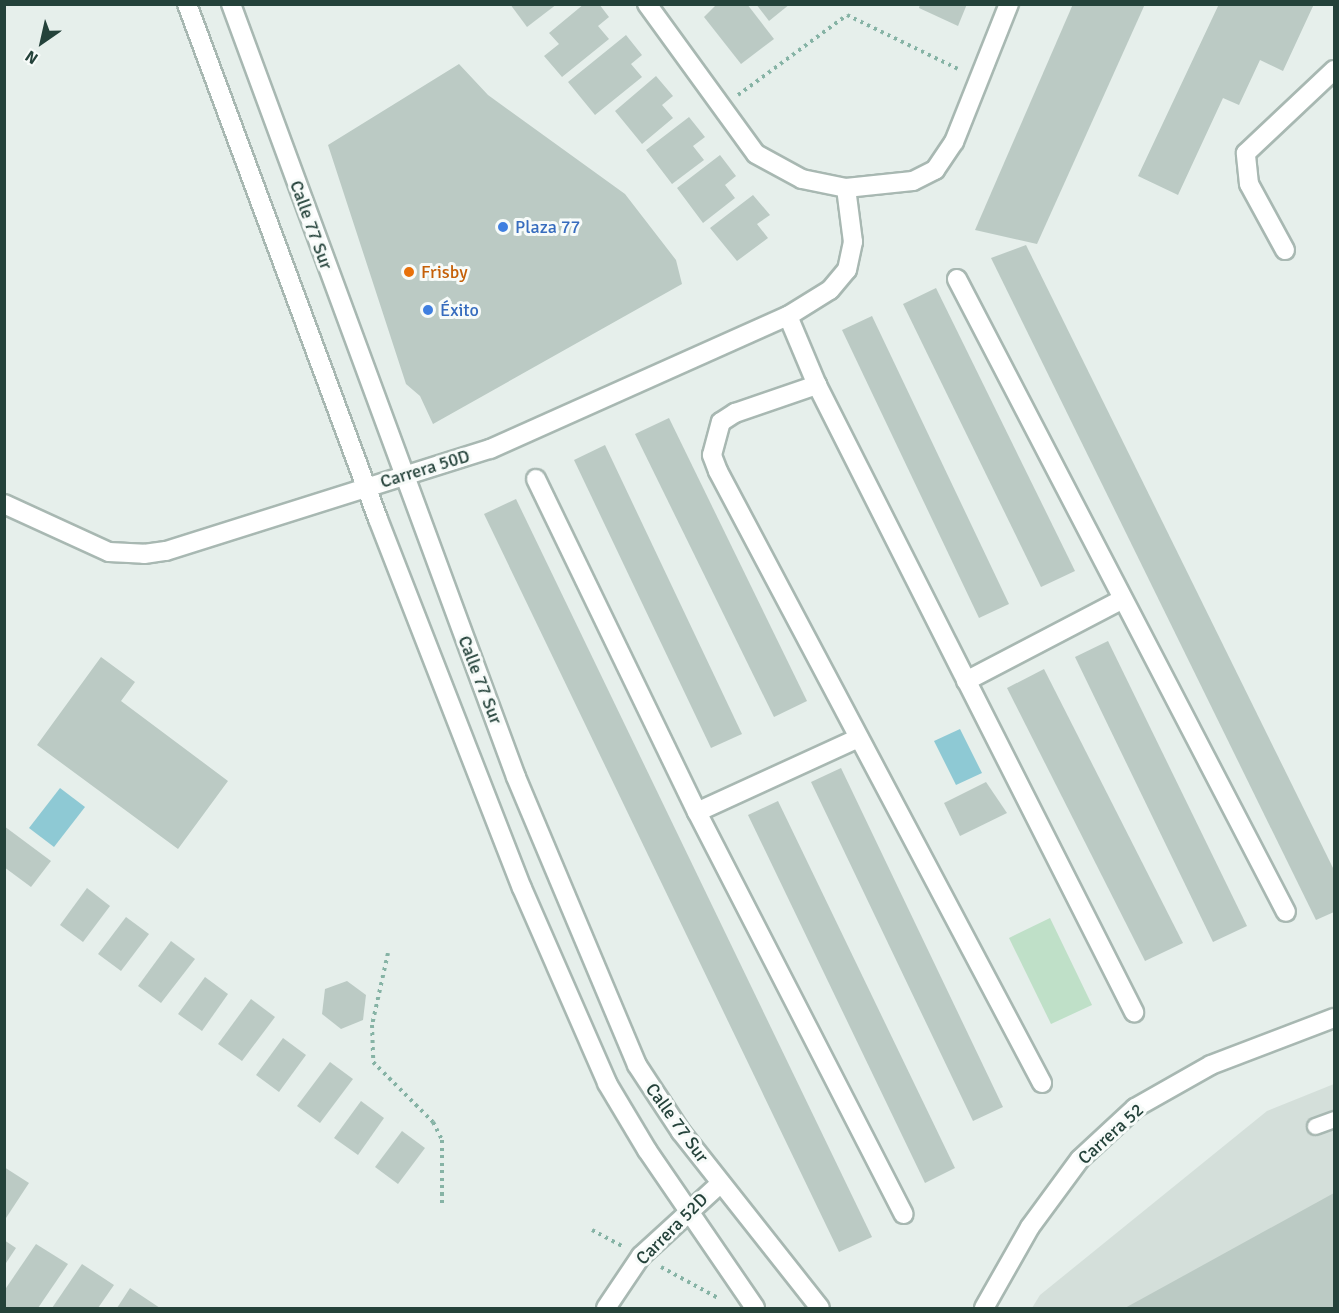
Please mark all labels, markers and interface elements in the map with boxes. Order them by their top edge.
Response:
north arrow [12,12,72,72]
text: N [22,46,42,68]
street label: Calle 77 Sur [285,178,337,272]
place label: Plaza 77 [515,216,580,238]
marker: Plaza 77 [496,220,510,234]
place label: Frisby [421,261,468,283]
marker: Frisby [402,265,416,279]
place label: Éxito [440,299,479,321]
marker: Éxito [421,303,435,317]
street label: Carrera 50D [378,445,472,493]
street label: Calle 77 Sur [453,633,507,727]
street label: Calle 77 Sur [641,1079,713,1167]
street label: Carrera 52 [1074,1099,1148,1169]
street label: Carrera 52D [632,1189,712,1269]

